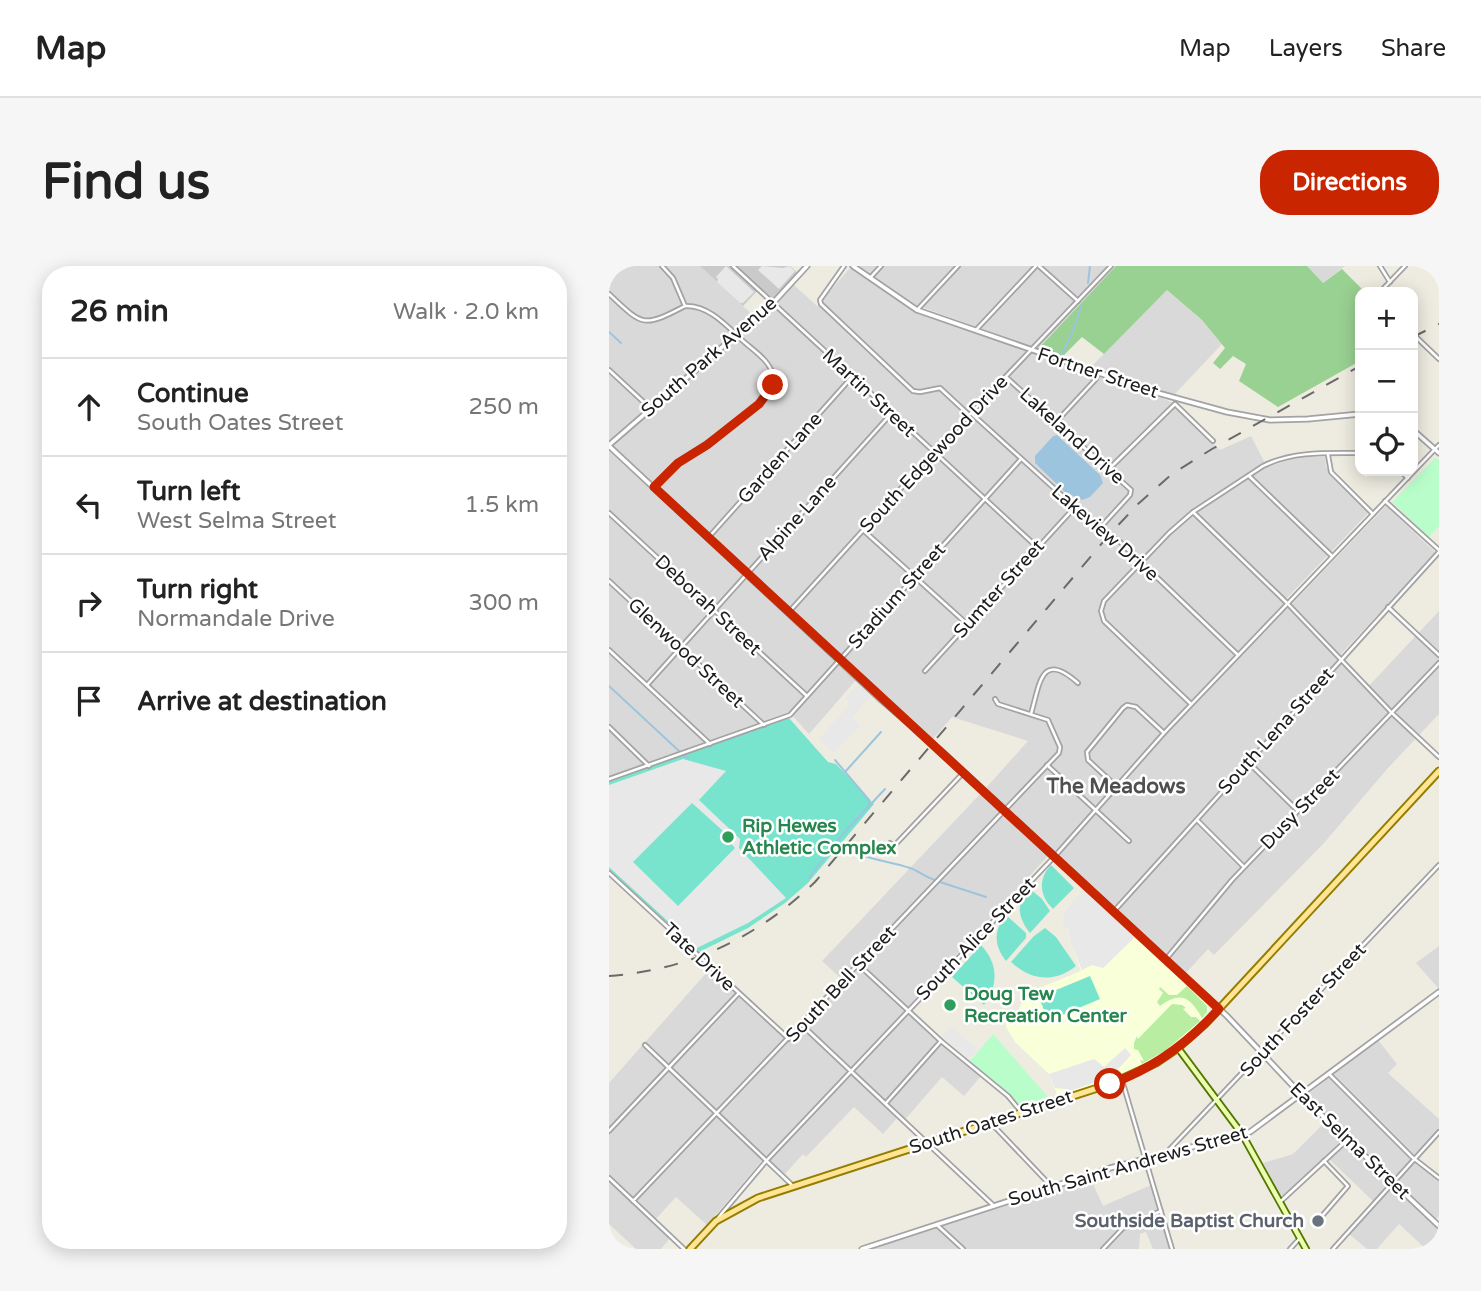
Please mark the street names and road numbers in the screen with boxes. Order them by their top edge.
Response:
street label: South Park Avenue [637,292,781,422]
street label: Fortner Street [1035,343,1161,403]
street label: Martin Street [818,344,920,442]
street label: South Edgewood Drive [855,371,1013,537]
street label: Lakeland Drive [1015,383,1129,489]
street label: Garden Lane [733,408,827,508]
street label: Alpine Lane [753,471,841,565]
street label: Lakeview Drive [1047,481,1163,585]
street label: Sumter Street [949,535,1049,643]
street label: Stadium Street [844,539,950,653]
street label: Deborah Street [650,550,766,660]
street label: Glenwood Street [623,594,749,712]
street label: South Lena Street [1214,664,1338,798]
street label: Dusy Street [1256,764,1344,854]
street label: South Alice Street [912,873,1040,1005]
street label: Tate Drive [659,918,739,996]
street label: South Bell Street [781,921,901,1047]
street label: South Foster Street [1235,939,1371,1081]
street label: East Selma Street [1285,1078,1415,1204]
street label: South Oates Street [907,1085,1075,1159]
street label: South Saint Andrews Street [1006,1121,1250,1211]

